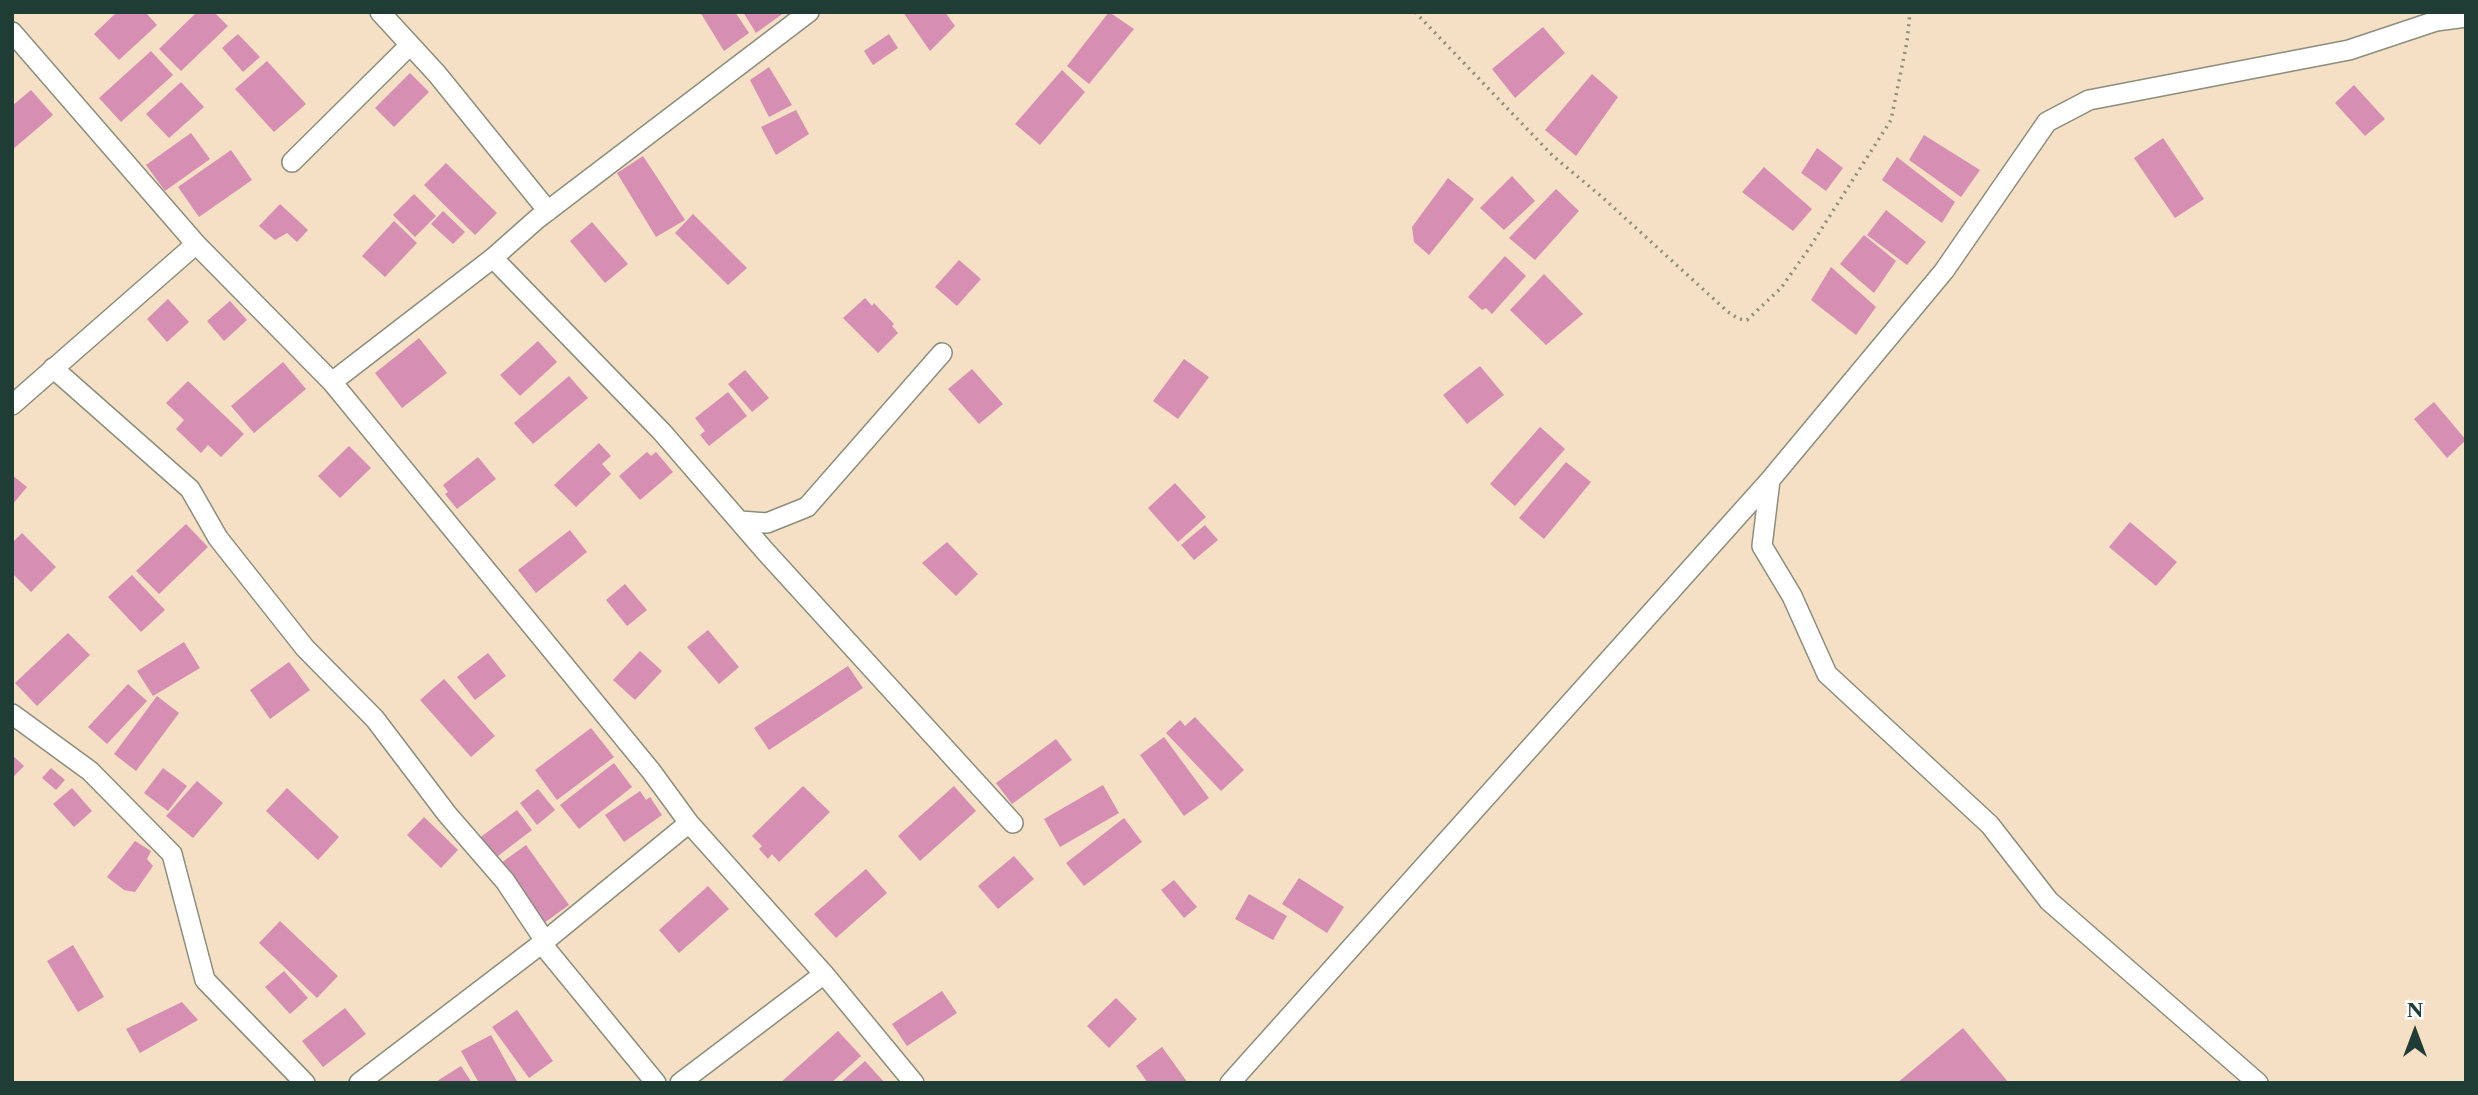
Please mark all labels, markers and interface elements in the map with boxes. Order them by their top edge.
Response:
north arrow [2380,997,2450,1067]
text: N [2407,999,2423,1022]

